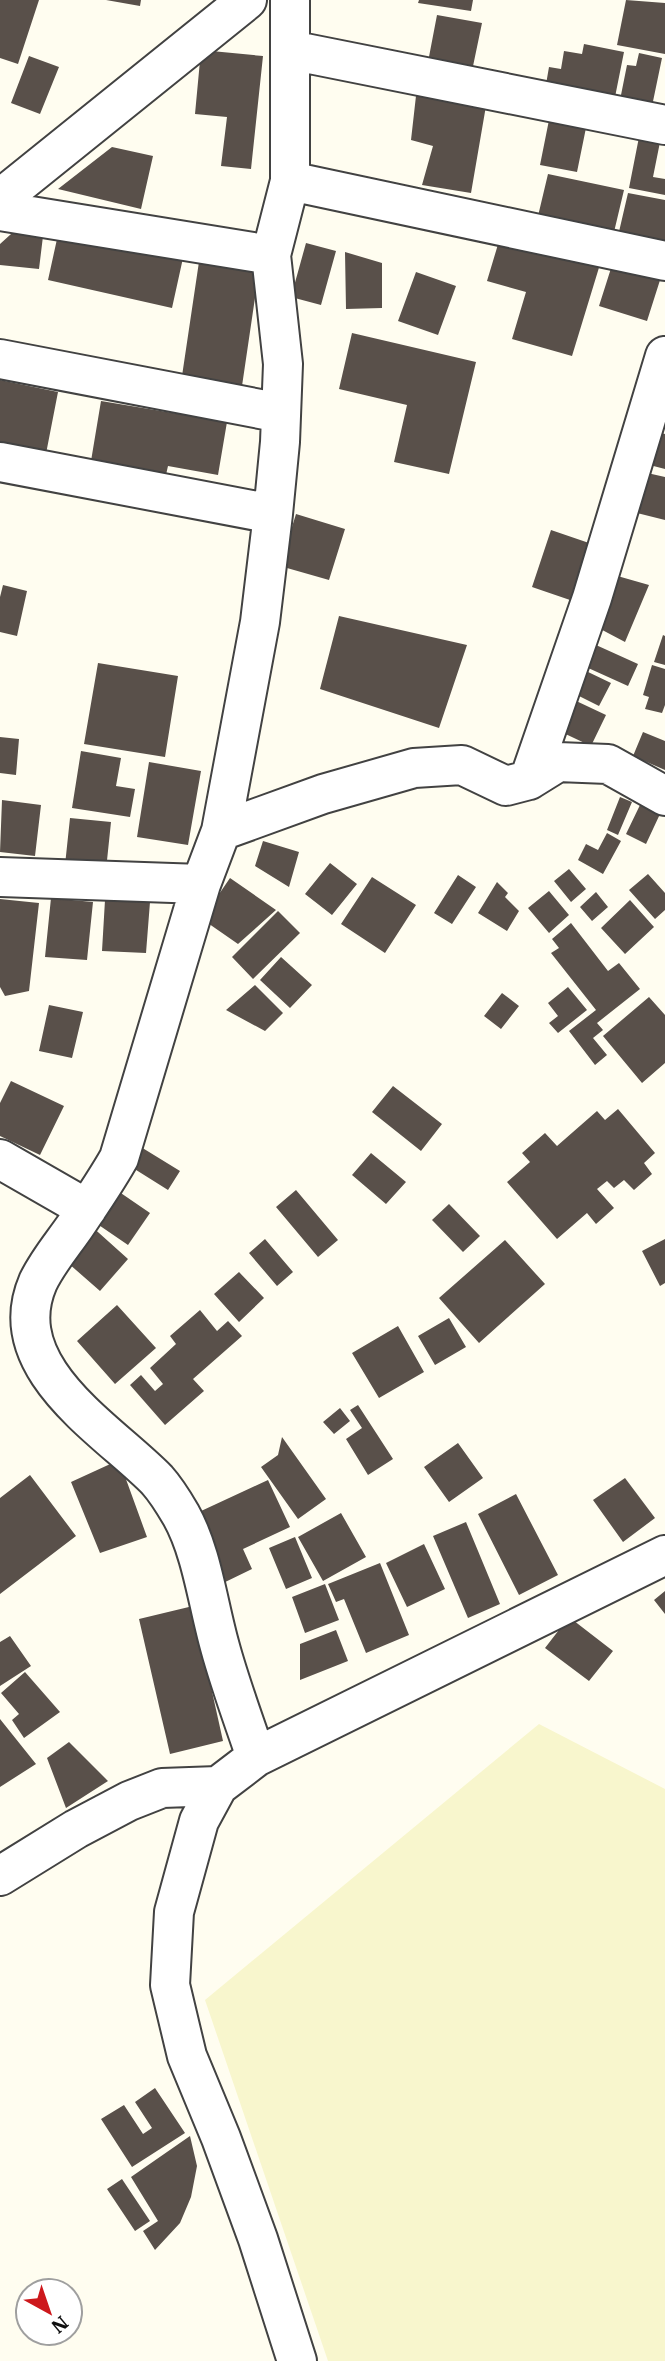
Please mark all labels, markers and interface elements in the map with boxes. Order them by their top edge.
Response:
north arrow [14,2277,84,2347]
text: N [46,2311,73,2339]

